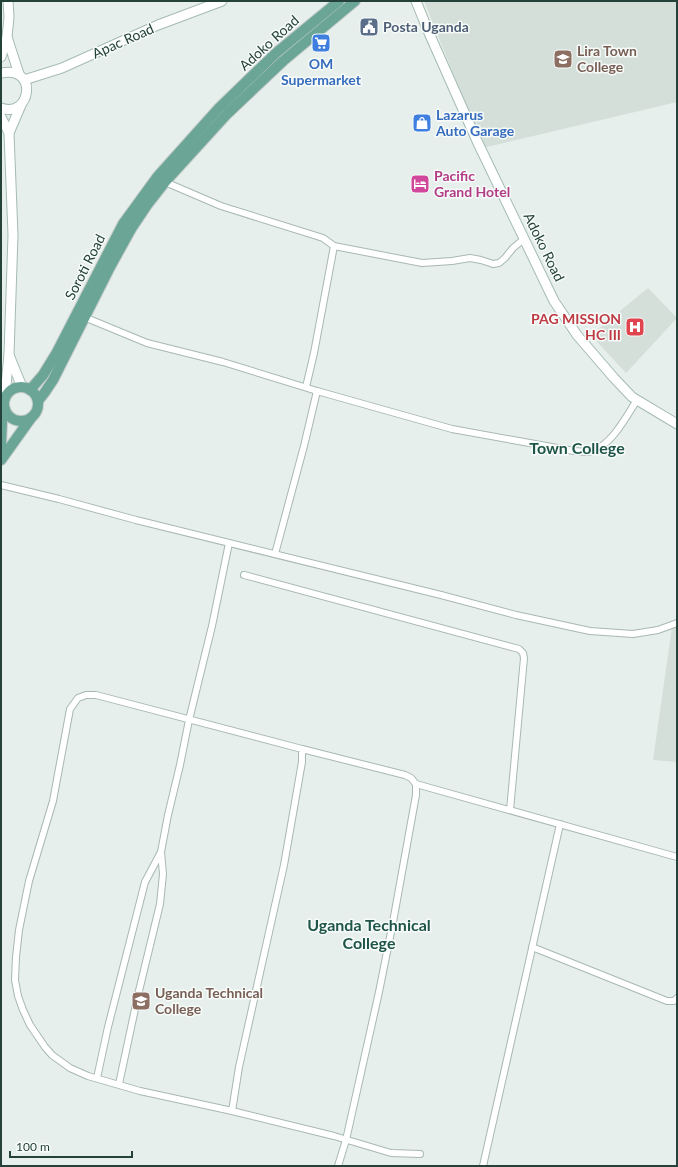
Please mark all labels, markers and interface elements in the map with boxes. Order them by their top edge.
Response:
street label: Adoko Road [235,11,302,74]
public building icon: Posta Uganda [358,16,380,38]
place label: Posta Uganda [383,18,469,35]
street label: Apac Road [89,19,156,62]
supermarket icon: OM Supermarket [310,32,332,54]
place label: Lira Town College [577,42,637,75]
school or university icon: Lira Town College [552,48,574,70]
place label: OM Supermarket [281,55,362,88]
place label: Lazarus Auto Garage [435,106,515,139]
shop icon: Lazarus Auto Garage [411,112,433,134]
place label: Pacific Grand Hotel [434,167,510,200]
hotel icon: Pacific Grand Hotel [409,173,431,195]
street label: Adoko Road [521,210,568,284]
street label: Soroti Road [61,231,108,302]
place label: PAG MISSION HC III [531,310,621,343]
hospital icon: PAG MISSION HC III [624,316,646,338]
district label: Town College [529,438,625,457]
district label: Uganda Technical College [307,915,431,952]
place label: Uganda Technical College [155,984,263,1017]
school or university icon: Uganda Technical College [130,990,152,1012]
scale bar [10,1133,132,1159]
text: 100 m [16,1139,50,1154]

